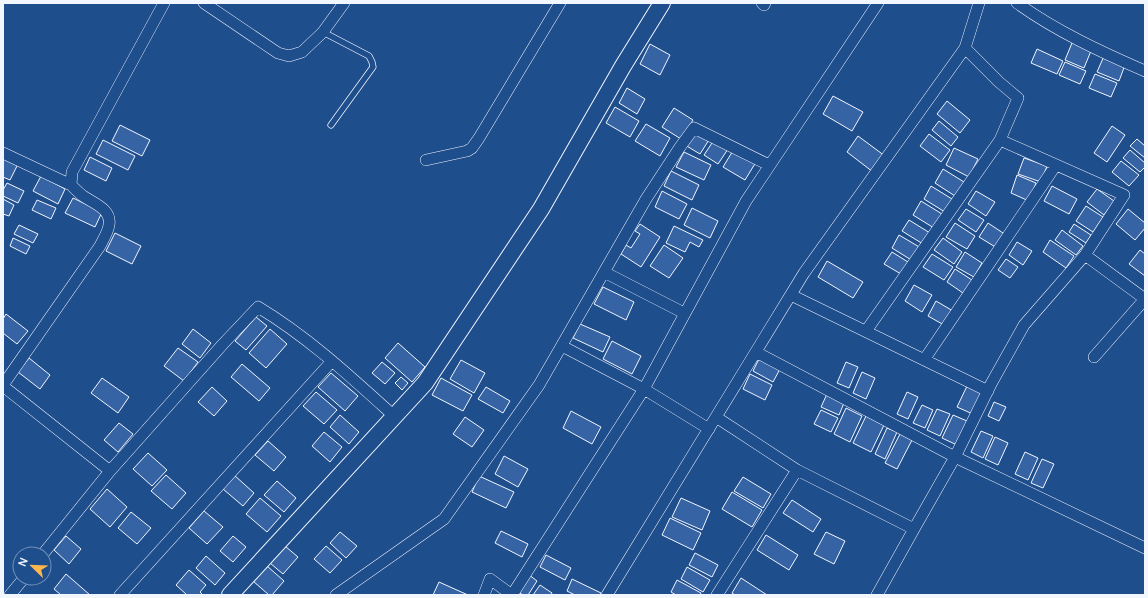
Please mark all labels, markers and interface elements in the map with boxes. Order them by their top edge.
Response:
north arrow [12,546,52,586]
text: N [14,555,31,568]

